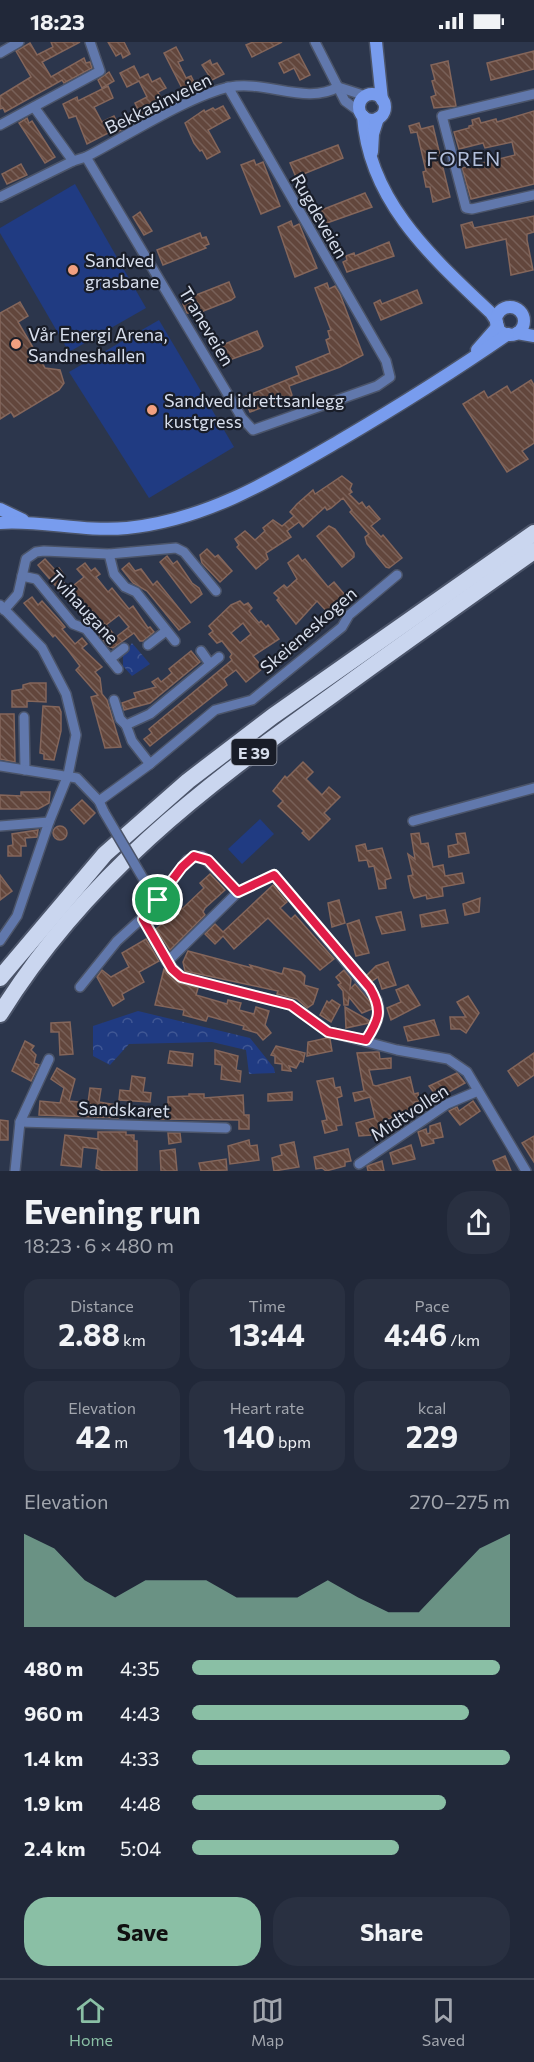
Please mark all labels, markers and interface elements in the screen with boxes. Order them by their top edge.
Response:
text: 18:23 [30,8,85,35]
street label: Bekkasinveien [101,68,215,138]
district label: FOREN [426,146,502,170]
street label: Rugdeveien [287,170,353,262]
place label: Sandved grasbane [85,249,159,292]
marker: Sandved grasbane [66,263,80,277]
street label: Traneveien [175,282,239,370]
place label: Vår Energi Arena, Sandneshallen [28,323,168,366]
marker: Vår Energi Arena, Sandneshallen [9,337,23,351]
place label: Sandved idrettsanlegg kustgress [164,389,345,432]
marker: Sandved idrettsanlegg kustgress [145,403,159,417]
street label: Tvihaugane [44,566,124,648]
street label: Skeieneskogen [255,582,361,678]
road number: E 39 [232,739,276,765]
pin [132,874,183,925]
icon: arrive [141,883,174,916]
street label: Midtvollen [366,1079,452,1145]
street label: Sandskaret [78,1096,170,1122]
text: Evening run [24,1190,201,1231]
button: share [447,1191,510,1254]
text: 18:23 · 6 × 480 m [24,1233,174,1257]
text: Distance [70,1296,134,1315]
text: Time [249,1296,285,1315]
text: Pace [415,1296,449,1315]
text: 2.88 [58,1315,120,1352]
text: 13:44 [229,1315,305,1352]
text: 4:46 [384,1315,447,1352]
text: km [120,1330,146,1349]
text: /km [447,1330,480,1349]
text: Elevation [68,1398,136,1417]
text: Heart rate [230,1398,304,1417]
text: kcal [418,1398,446,1417]
text: 42 [76,1417,111,1454]
text: 140 [223,1417,275,1454]
text: 229 [406,1417,458,1454]
text: m [111,1432,128,1451]
text: bpm [275,1432,311,1451]
text: Elevation [24,1489,109,1513]
text: 270–275 m [409,1489,510,1513]
text: 480 m [24,1656,83,1680]
text: 4:35 [120,1656,160,1680]
text: 960 m [24,1701,83,1725]
text: 4:43 [120,1701,160,1725]
text: 1.4 km [24,1746,83,1770]
text: 4:33 [120,1746,160,1770]
text: 1.9 km [24,1791,83,1815]
text: 4:48 [120,1791,161,1815]
text: 2.4 km [24,1836,86,1860]
text: 5:04 [120,1836,161,1860]
button: Save [24,1897,261,1966]
button: Share [273,1897,510,1966]
tab: Home [69,1994,113,2049]
tab: Map [251,1994,284,2049]
tab: Saved [422,1994,465,2049]

